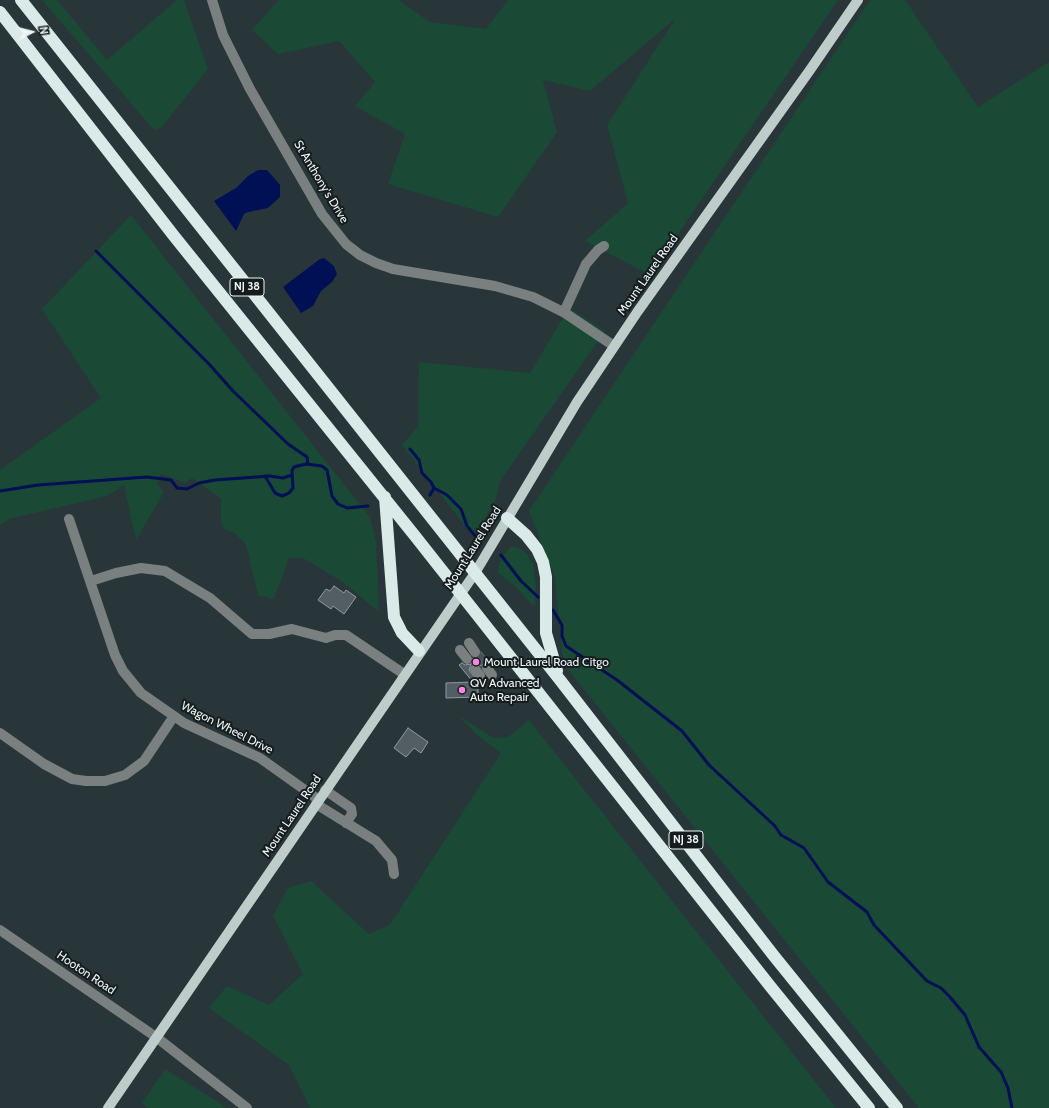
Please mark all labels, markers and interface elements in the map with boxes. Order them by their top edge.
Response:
north arrow [12,12,52,52]
text: N [36,26,51,35]
street label: St Anthony's Drive [291,138,351,226]
street label: Mount Laurel Road [615,232,681,318]
road number: NJ 38 [230,278,264,296]
street label: Mount Laurel Road [442,504,504,592]
place label: Mount Laurel Road Citgo [484,655,609,669]
marker: Mount Laurel Road Citgo [471,657,481,667]
place label: QV Advanced Auto Repair [470,676,540,704]
marker: QV Advanced Auto Repair [457,685,467,695]
street label: Wagon Wheel Drive [179,699,275,757]
street label: Mount Laurel Road [259,772,325,860]
road number: NJ 38 [669,831,703,849]
street label: Hooton Road [54,948,118,998]

